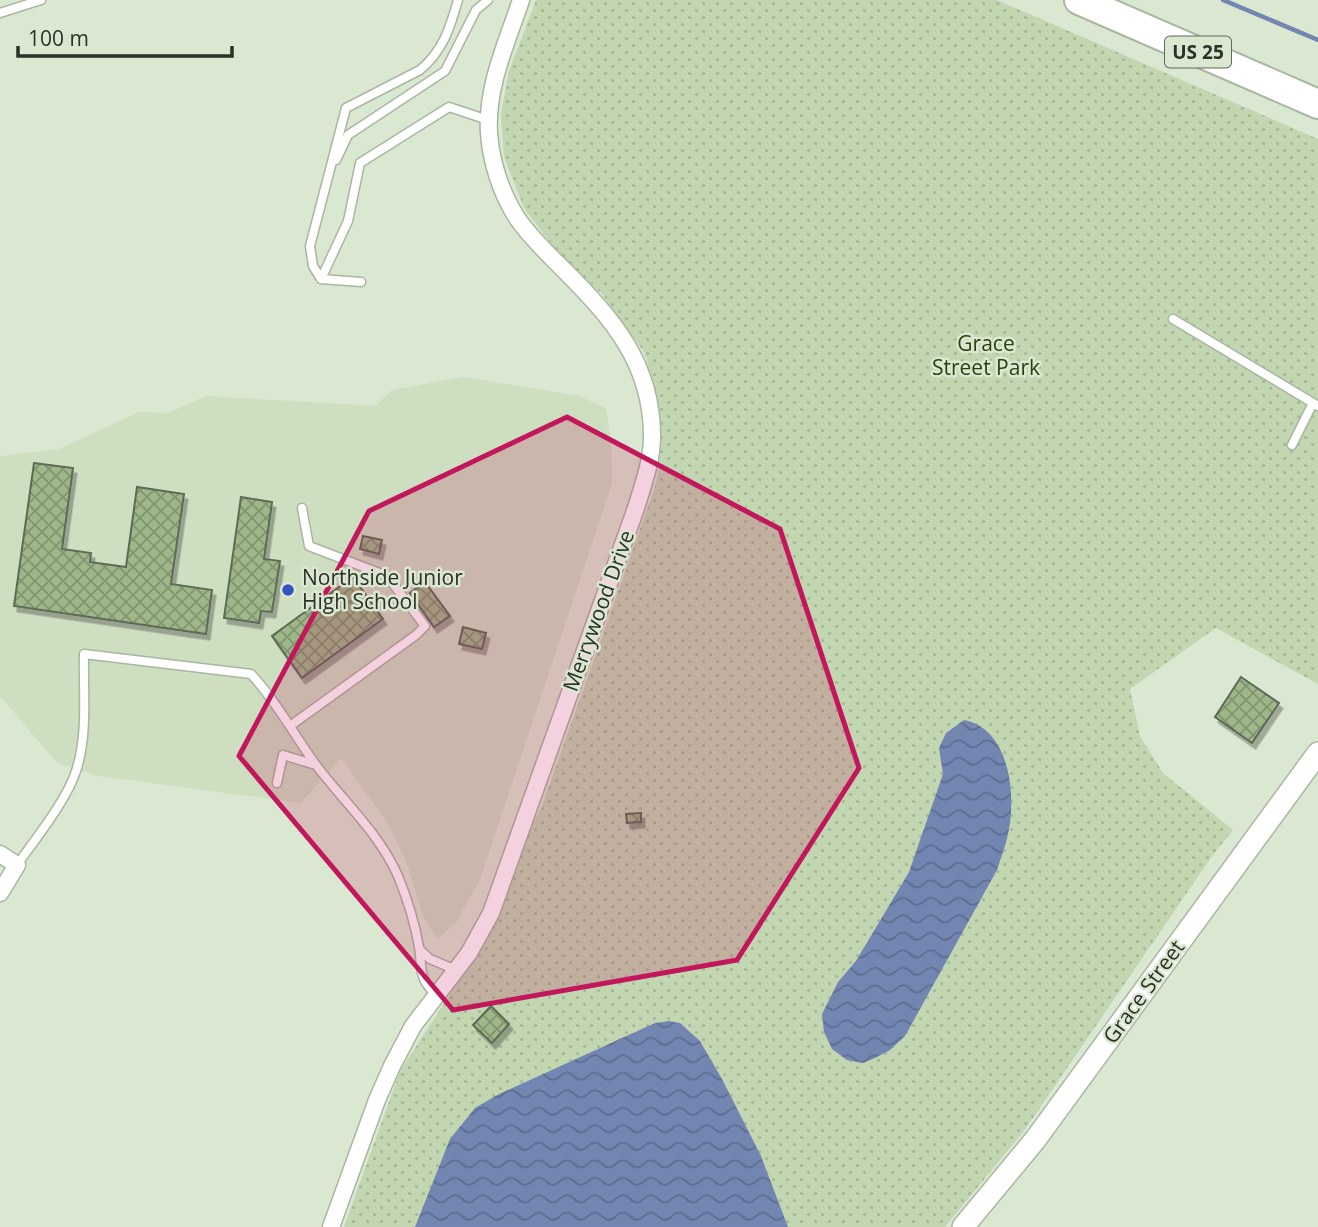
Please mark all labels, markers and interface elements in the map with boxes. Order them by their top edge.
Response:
scale bar [18,14,231,58]
text: 100 m [28,24,89,52]
road number: US 25 [1165,36,1231,68]
park label: Grace Street Park [932,329,1040,381]
street label: Merrywood Drive [556,526,640,695]
place label: Northside Junior High School [302,563,463,615]
marker: Northside Junior High School [280,582,296,598]
street label: Grace Street [1096,934,1190,1049]

